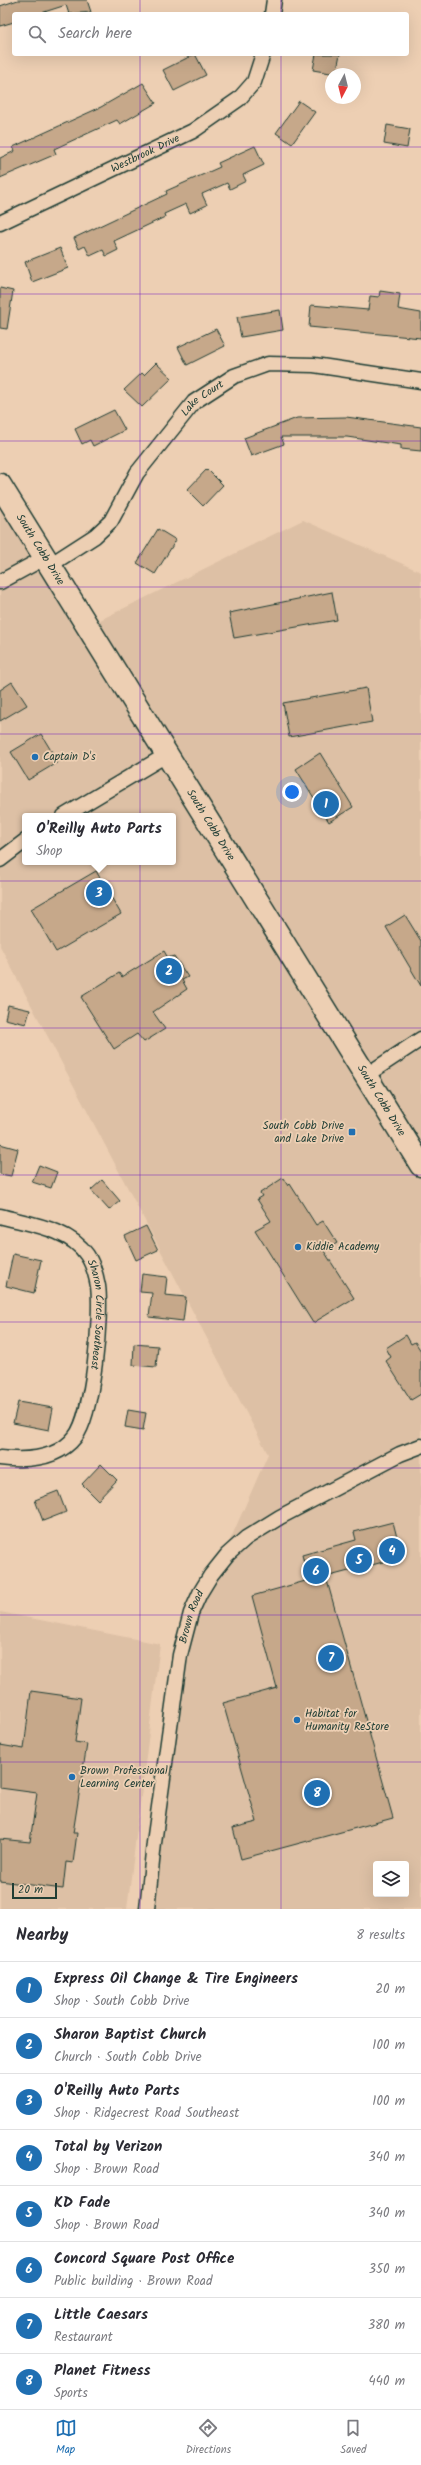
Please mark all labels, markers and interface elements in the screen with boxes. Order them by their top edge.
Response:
search box [12,12,409,56]
text: Search here [58,22,132,46]
icon: search [26,23,48,45]
north arrow [325,68,361,104]
street label: Westbrook Drive [108,130,183,178]
street label: Lake Court [177,375,228,420]
street label: South Cobb Drive [11,510,69,589]
place label: Captain D's [43,748,96,766]
marker: Captain D's [30,752,40,762]
your location [282,782,302,802]
street label: South Cobb Drive [182,786,240,864]
pin: 1 [313,789,339,819]
popup [22,813,176,865]
text: O'Reilly Auto Parts [36,817,162,841]
text: Shop [36,841,62,862]
pin: 3 [86,878,112,908]
pin: 2 [156,956,182,986]
street label: South Cobb Drive [352,1061,410,1140]
place label: South Cobb Drive and Lake Drive [263,1117,344,1148]
marker: South Cobb Drive and Lake Drive [347,1127,357,1137]
place label: Kiddie Academy [306,1238,380,1256]
marker: Kiddie Academy [293,1242,303,1252]
street label: Sharon Circle Southeast [82,1256,108,1372]
pin: 4 [379,1536,405,1566]
pin: 5 [346,1545,372,1575]
pin: 6 [303,1556,329,1586]
street label: Brown Road [174,1587,209,1646]
pin: 7 [318,1643,344,1673]
place label: Habitat for Humanity ReStore [305,1705,389,1736]
marker: Habitat for Humanity ReStore [292,1715,302,1725]
place label: Brown Professional Learning Center [80,1762,168,1793]
marker: Brown Professional Learning Center [67,1772,77,1782]
pin: 8 [304,1778,330,1808]
map controls [373,1861,409,1897]
button: layers [373,1861,409,1897]
scale bar [12,1881,57,1900]
text: 20 m [18,1881,43,1899]
text: Nearby [16,1922,68,1949]
text: 8 results [356,1925,405,1946]
text: Express Oil Change & Tire Engineers [54,1967,298,1991]
text: 1 [27,1979,31,2000]
text: 20 m [375,1979,405,2000]
text: Shop · South Cobb Drive [54,1991,189,2012]
text: Sharon Baptist Church [54,2023,206,2047]
text: 2 [25,2035,33,2056]
text: 100 m [372,2035,405,2056]
text: Church · South Cobb Drive [54,2047,202,2068]
text: O'Reilly Auto Parts [54,2079,180,2103]
text: 3 [25,2091,33,2112]
text: 100 m [372,2091,405,2112]
text: Shop · Ridgecrest Road Southeast [54,2103,239,2124]
text: Total by Verizon [54,2135,162,2159]
text: 4 [25,2147,33,2168]
text: 340 m [368,2147,405,2168]
text: Shop · Brown Road [54,2159,159,2180]
text: KD Fade [54,2191,110,2215]
text: 5 [26,2203,32,2224]
text: 340 m [368,2203,405,2224]
text: Shop · Brown Road [54,2215,159,2236]
text: Concord Square Post Office [54,2247,234,2271]
text: 6 [25,2259,33,2280]
text: 350 m [369,2259,405,2280]
text: Public building · Brown Road [54,2271,212,2292]
text: Little Caesars [54,2303,148,2327]
text: 7 [26,2315,32,2336]
text: 380 m [368,2315,405,2336]
text: Restaurant [54,2327,113,2348]
text: Planet Fitness [54,2359,150,2383]
text: 8 [25,2371,33,2392]
text: 440 m [369,2371,405,2392]
text: Sports [54,2383,88,2404]
tab: Map [55,2417,77,2459]
tab: Directions [186,2417,231,2459]
tab: Saved [340,2417,366,2459]

